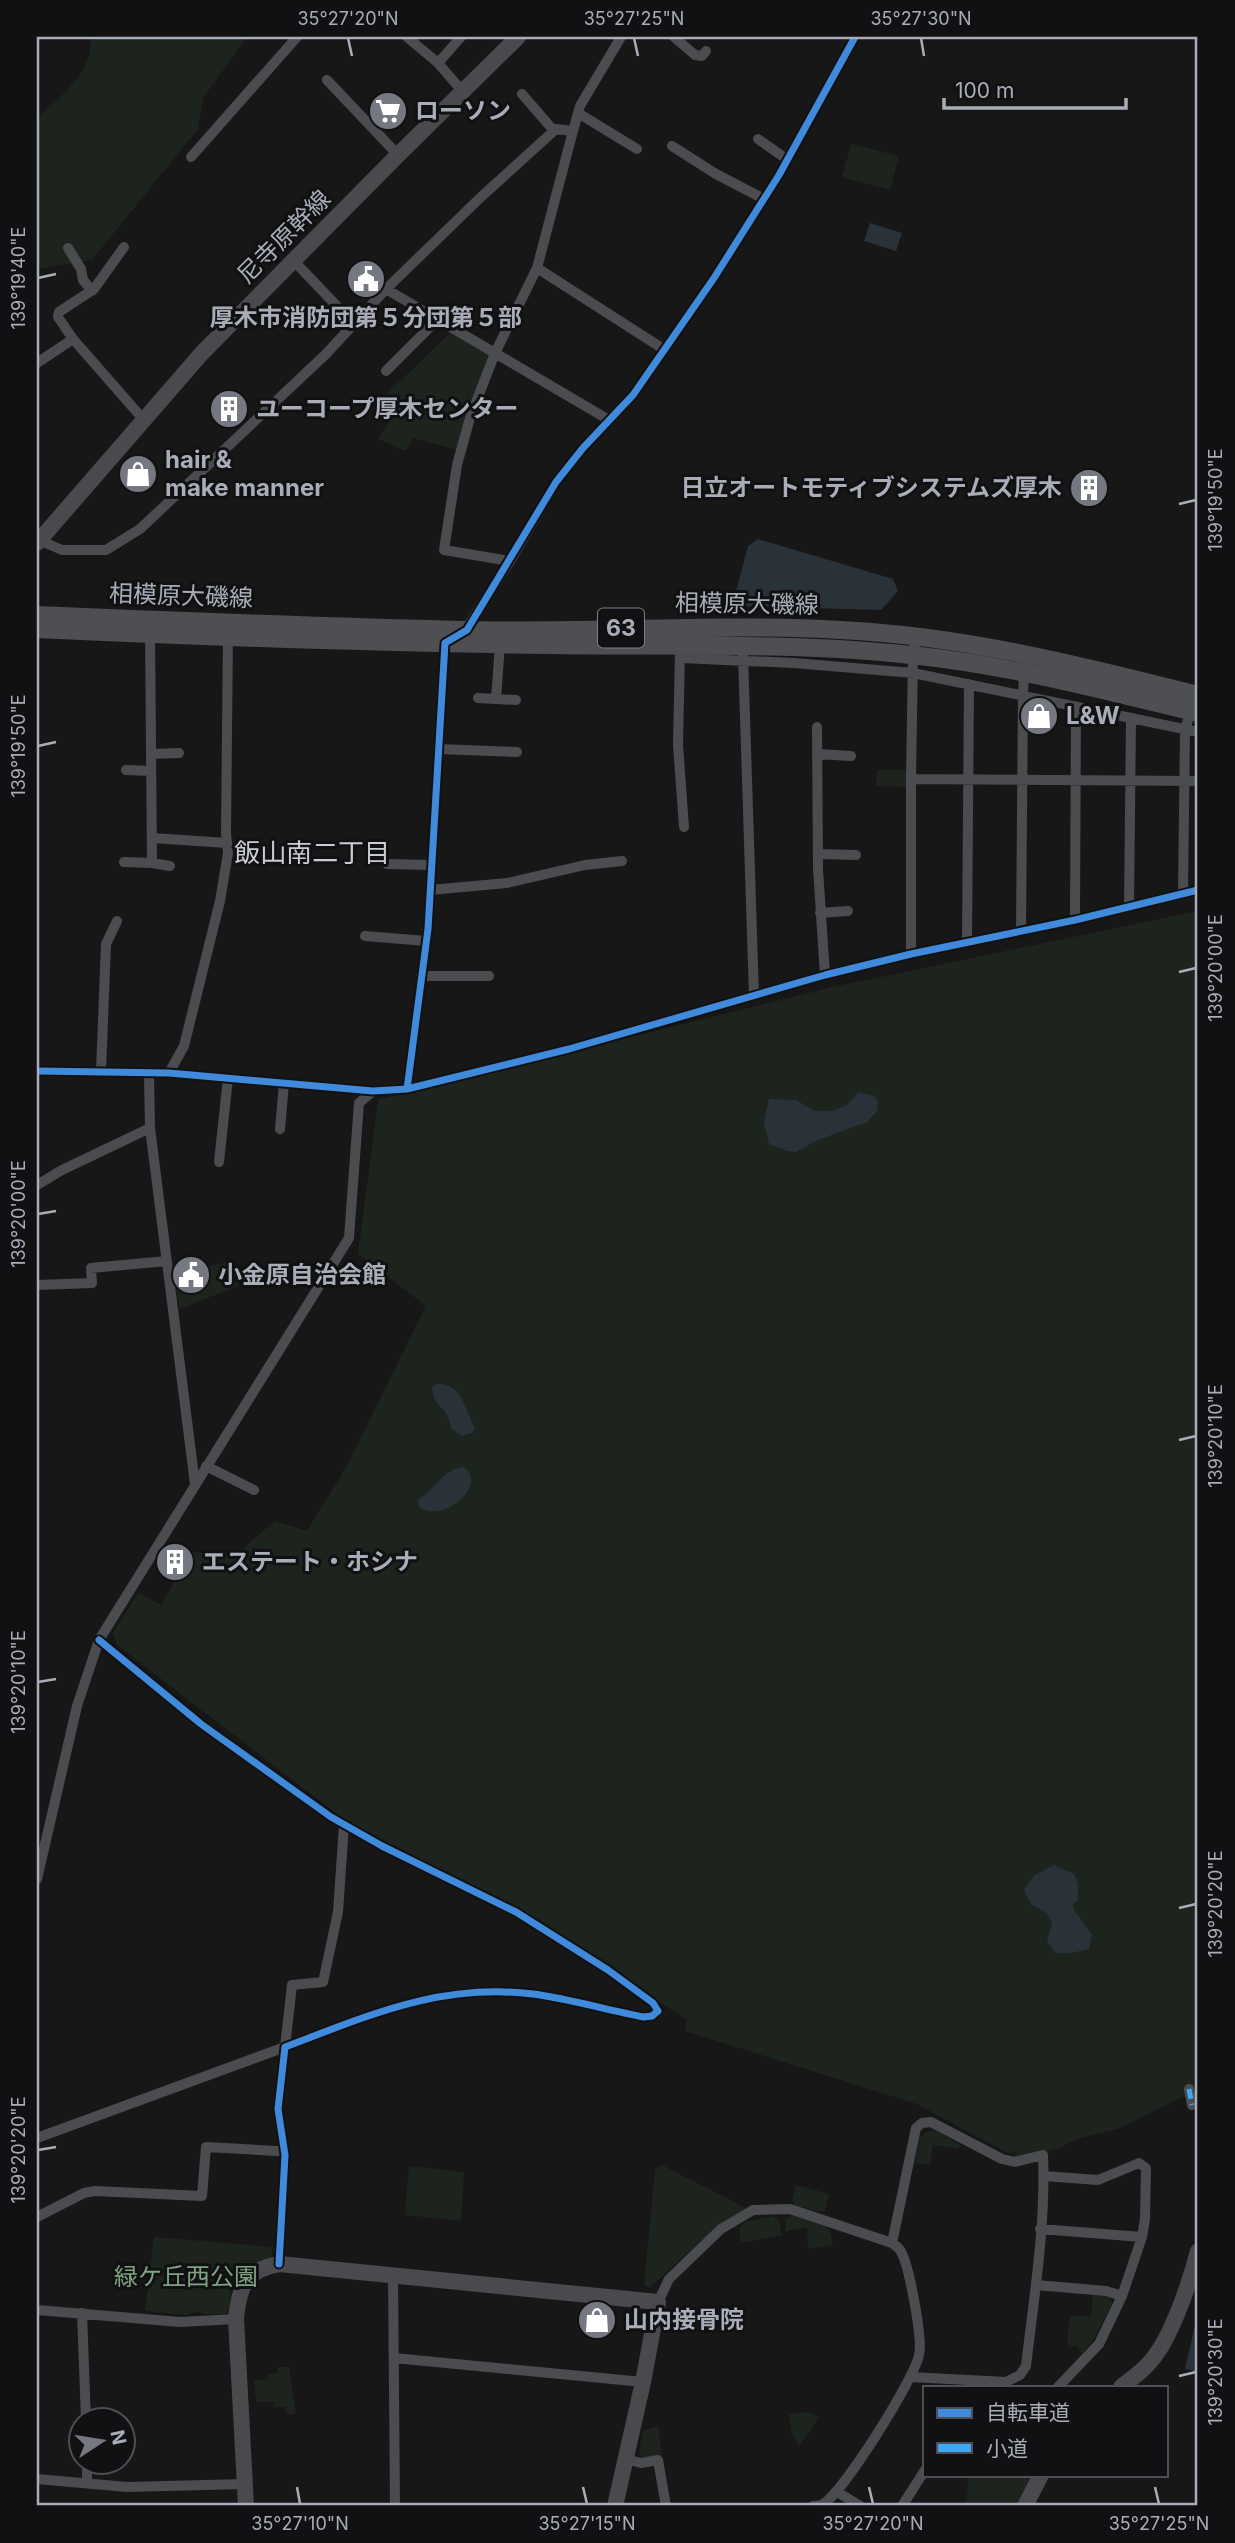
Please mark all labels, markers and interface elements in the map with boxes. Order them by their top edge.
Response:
text: 35°27'20"N [297,8,399,29]
text: 35°27'25"N [584,8,684,29]
text: 35°27'30"N [870,8,972,29]
scale bar [944,66,1126,110]
text: 100 m [955,78,1014,103]
supermarket icon: ローソン [367,90,409,132]
place label: ローソン [415,96,511,125]
street label: 尼寺原幹線 [231,184,336,289]
text: 139°19'40"E [8,227,29,329]
public building icon: 厚木市消防団第５分団第５部 [345,258,387,300]
place label: 厚木市消防団第５分団第５部 [210,303,522,332]
building icon: ユーコープ厚木センター [208,388,250,430]
place label: ユーコープ厚木センター [256,394,519,423]
place label: hair & make manner [165,445,324,502]
text: 139°19'50"E [1205,448,1226,552]
shop icon: hair & make manner [117,453,159,495]
building icon: 日立オートモティブシステムズ厚木 [1068,467,1110,509]
place label: 日立オートモティブシステムズ厚木 [680,473,1062,502]
street label: 相模原大磯線 [109,578,253,613]
street label: 相模原大磯線 [675,588,819,619]
road number: 63 [598,608,644,648]
text: 139°19'50"E [8,694,29,798]
shop icon: L&W [1018,695,1060,737]
place label: L&W [1066,701,1120,730]
district label: 飯山南二丁目 [234,837,390,868]
text: 139°20'00"E [1205,914,1226,1022]
text: 139°20'00"E [8,1160,29,1268]
public building icon: 小金原自治会館 [170,1254,212,1296]
place label: 小金原自治会館 [218,1260,386,1289]
text: 139°20'10"E [1205,1384,1226,1488]
building icon: エステート・ホシナ [154,1541,196,1583]
place label: エステート・ホシナ [202,1547,418,1576]
text: 139°20'10"E [8,1630,29,1734]
text: 139°20'20"E [1205,1850,1226,1958]
text: 139°20'20"E [8,2096,29,2204]
park label: 緑ケ丘西公園 [114,2262,258,2291]
shop icon: 山内接骨院 [576,2299,618,2341]
place label: 山内接骨院 [624,2305,744,2334]
text: 139°20'30"E [1205,2318,1226,2426]
legend [923,2386,1168,2476]
text: 自転車道 [986,2400,1070,2425]
north arrow [66,2406,136,2476]
text: N [105,2428,131,2447]
text: 小道 [986,2436,1028,2461]
text: 35°27'10"N [251,2513,349,2534]
text: 35°27'15"N [538,2513,636,2534]
text: 35°27'20"N [822,2513,924,2534]
text: 35°27'25"N [1109,2513,1209,2534]

